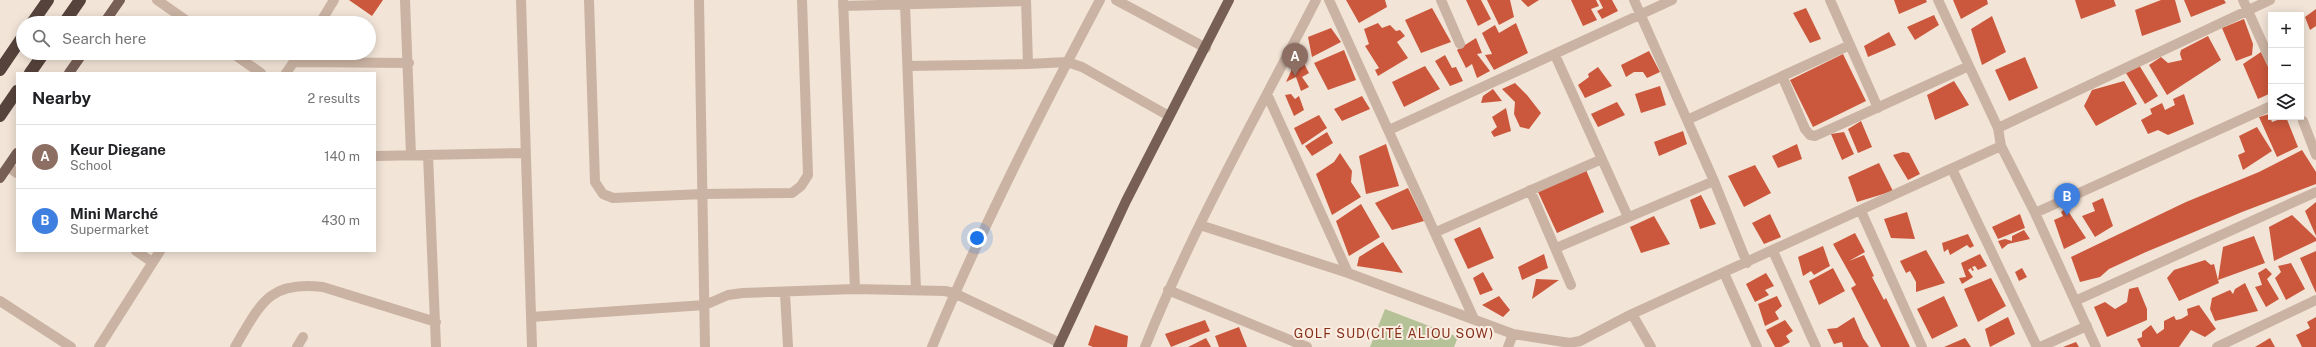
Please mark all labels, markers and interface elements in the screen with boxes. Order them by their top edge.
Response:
map controls [2268,12,2304,120]
button: + [2268,12,2304,48]
search box [16,16,376,60]
icon: search [30,27,52,49]
text: Search here [62,30,146,47]
pin: A [1282,43,1308,76]
button: − [2268,48,2304,84]
button: layers [2268,84,2304,120]
text: Nearby [32,88,91,108]
text: 2 results [308,91,360,106]
text: Keur Diegane [70,141,166,158]
text: A [40,149,50,164]
text: 140 m [324,149,360,164]
text: School [70,158,112,173]
pin: B [2054,183,2080,216]
text: Mini Marché [70,205,158,222]
text: B [41,213,49,228]
text: 430 m [321,213,360,228]
text: Supermarket [70,222,149,237]
your location [967,228,987,248]
district label: GOLF SUD(CITÉ ALIOU SOW) [1294,325,1494,341]

